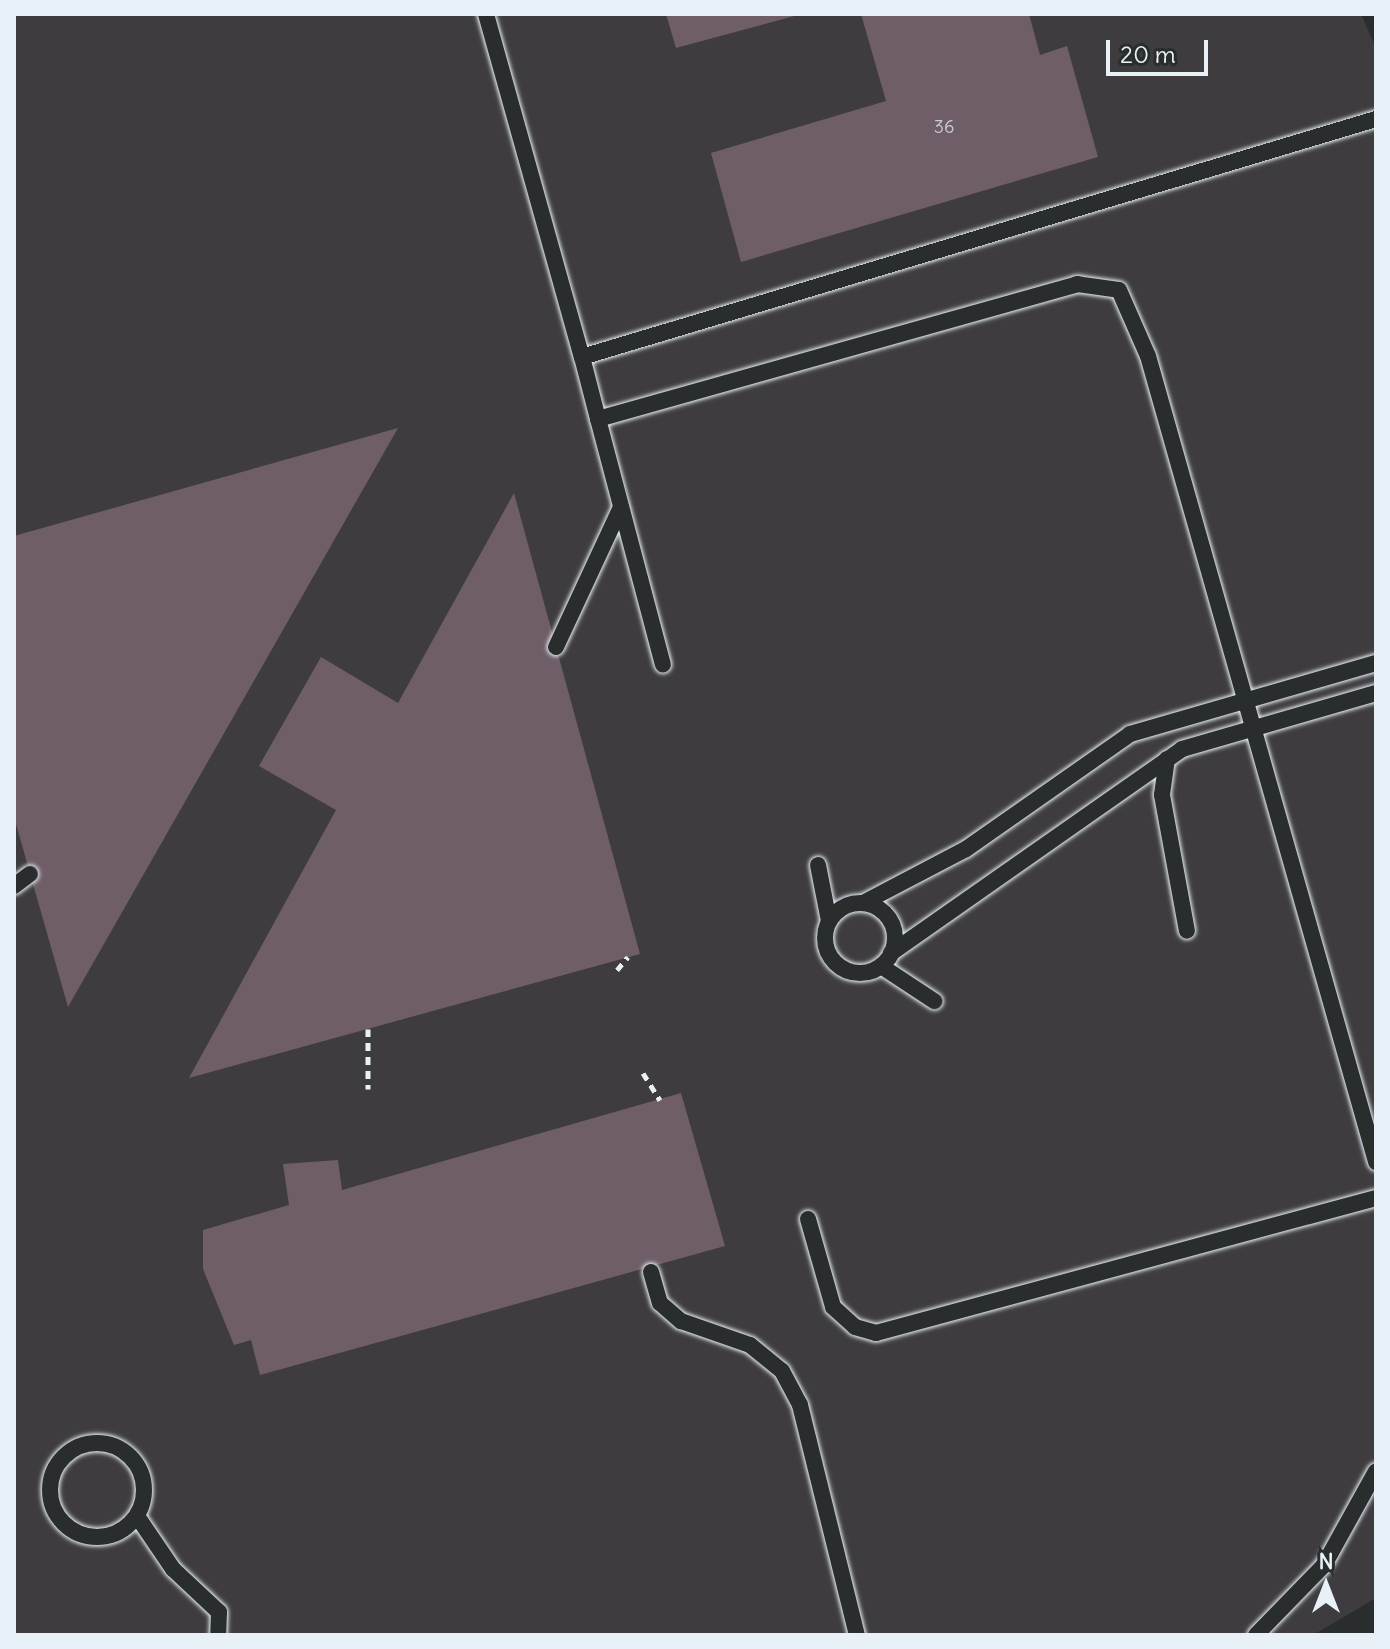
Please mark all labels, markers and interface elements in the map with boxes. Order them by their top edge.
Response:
scale bar [1110,24,1212,74]
text: 20 m [1120,39,1176,69]
house number: 36 [934,116,954,138]
north arrow [1286,1545,1366,1625]
text: N [1318,1547,1334,1575]

